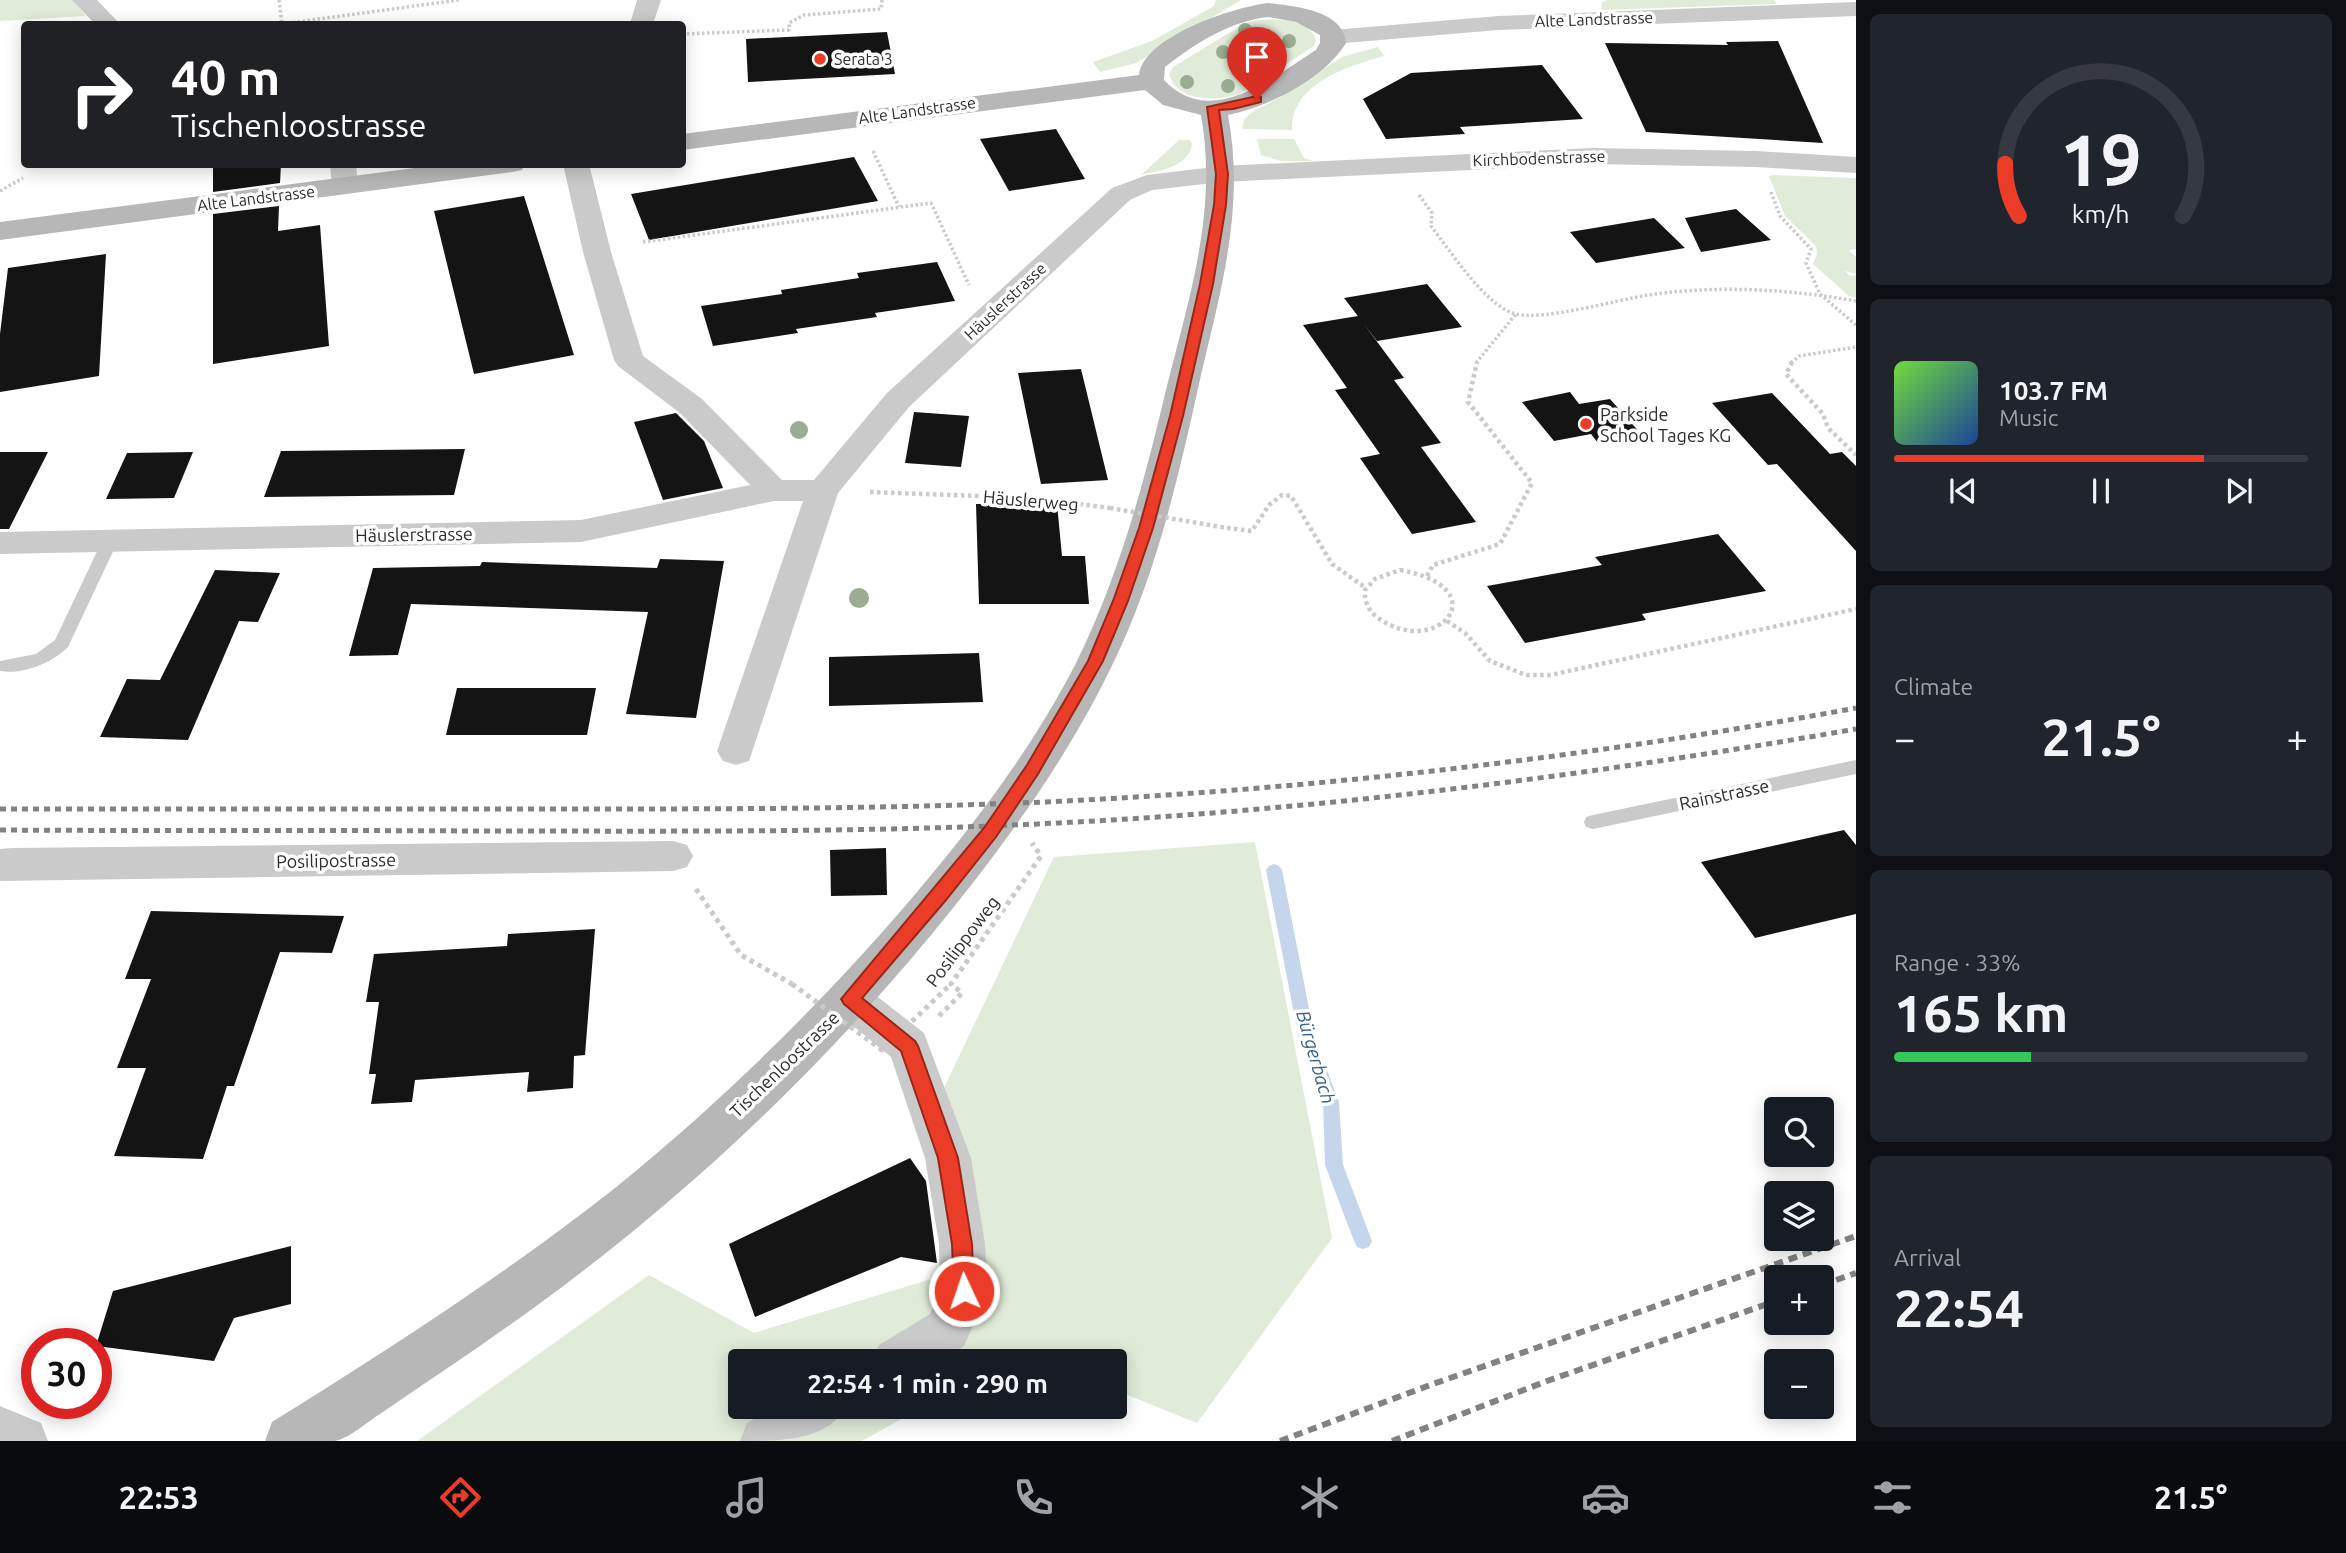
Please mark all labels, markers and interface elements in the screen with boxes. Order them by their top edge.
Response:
street label: Alte Landstrasse [1534,8,1654,30]
pin [1227,27,1287,99]
icon: arrive [1238,38,1276,76]
icon: right [56,49,147,140]
text: 40 m [171,49,280,104]
place label: Serata 3 [834,50,893,68]
marker: Serata 3 [812,51,828,67]
street label: Alte Landstrasse [857,93,977,127]
text: Tischenloostrasse [171,107,427,143]
text: 19 [2060,118,2142,200]
street label: Kirchbodenstrasse [1472,147,1606,169]
street label: Alte Landstrasse [196,182,316,214]
text: km/h [2072,200,2130,228]
street label: Häuslerstrasse [961,259,1049,343]
text: 103.7 FM [1999,376,2108,405]
place label: Parkside School Tages KG [1600,404,1731,445]
text: Music [1999,405,2058,430]
marker: Parkside School Tages KG [1578,416,1594,432]
icon: previous [1944,472,1982,510]
icon: pause [2082,472,2120,510]
icon: next [2220,472,2258,510]
street label: Häuslerweg [982,486,1080,514]
street label: Häuslerstrasse [355,523,473,545]
text: Climate [1894,674,1973,699]
text: 21.5° [2041,708,2161,766]
text: − [1894,717,1915,759]
text: + [2287,717,2308,759]
street label: Rainstrasse [1677,775,1771,813]
street label: Posilipostrasse [276,849,396,871]
street label: Posilippoweg [921,892,1003,990]
text: Range · 33% [1894,950,2021,975]
text: 165 km [1894,984,2068,1042]
street label: Tischenloostrasse [725,1007,843,1121]
water label: Bürgerbach [1292,1008,1340,1106]
map controls [1764,1097,1834,1419]
button: search [1764,1097,1834,1167]
button: layers [1764,1181,1834,1251]
text: Arrival [1894,1245,1961,1270]
position arrow [927,1254,1001,1328]
button: + [1764,1265,1834,1335]
text: 22:54 [1894,1279,2024,1337]
speed limit sign: 30 [21,1328,112,1419]
button: − [1764,1349,1834,1419]
text: 22:54 · 1 min · 290 m [807,1369,1048,1398]
icon: directions [436,1473,485,1522]
icon: music [722,1473,771,1522]
icon: phone [1009,1473,1058,1522]
icon: climate [1295,1473,1344,1522]
icon: car [1581,1473,1630,1522]
icon: filters [1868,1473,1917,1522]
text: 22:53 [119,1479,199,1515]
text: 21.5° [2154,1479,2227,1515]

